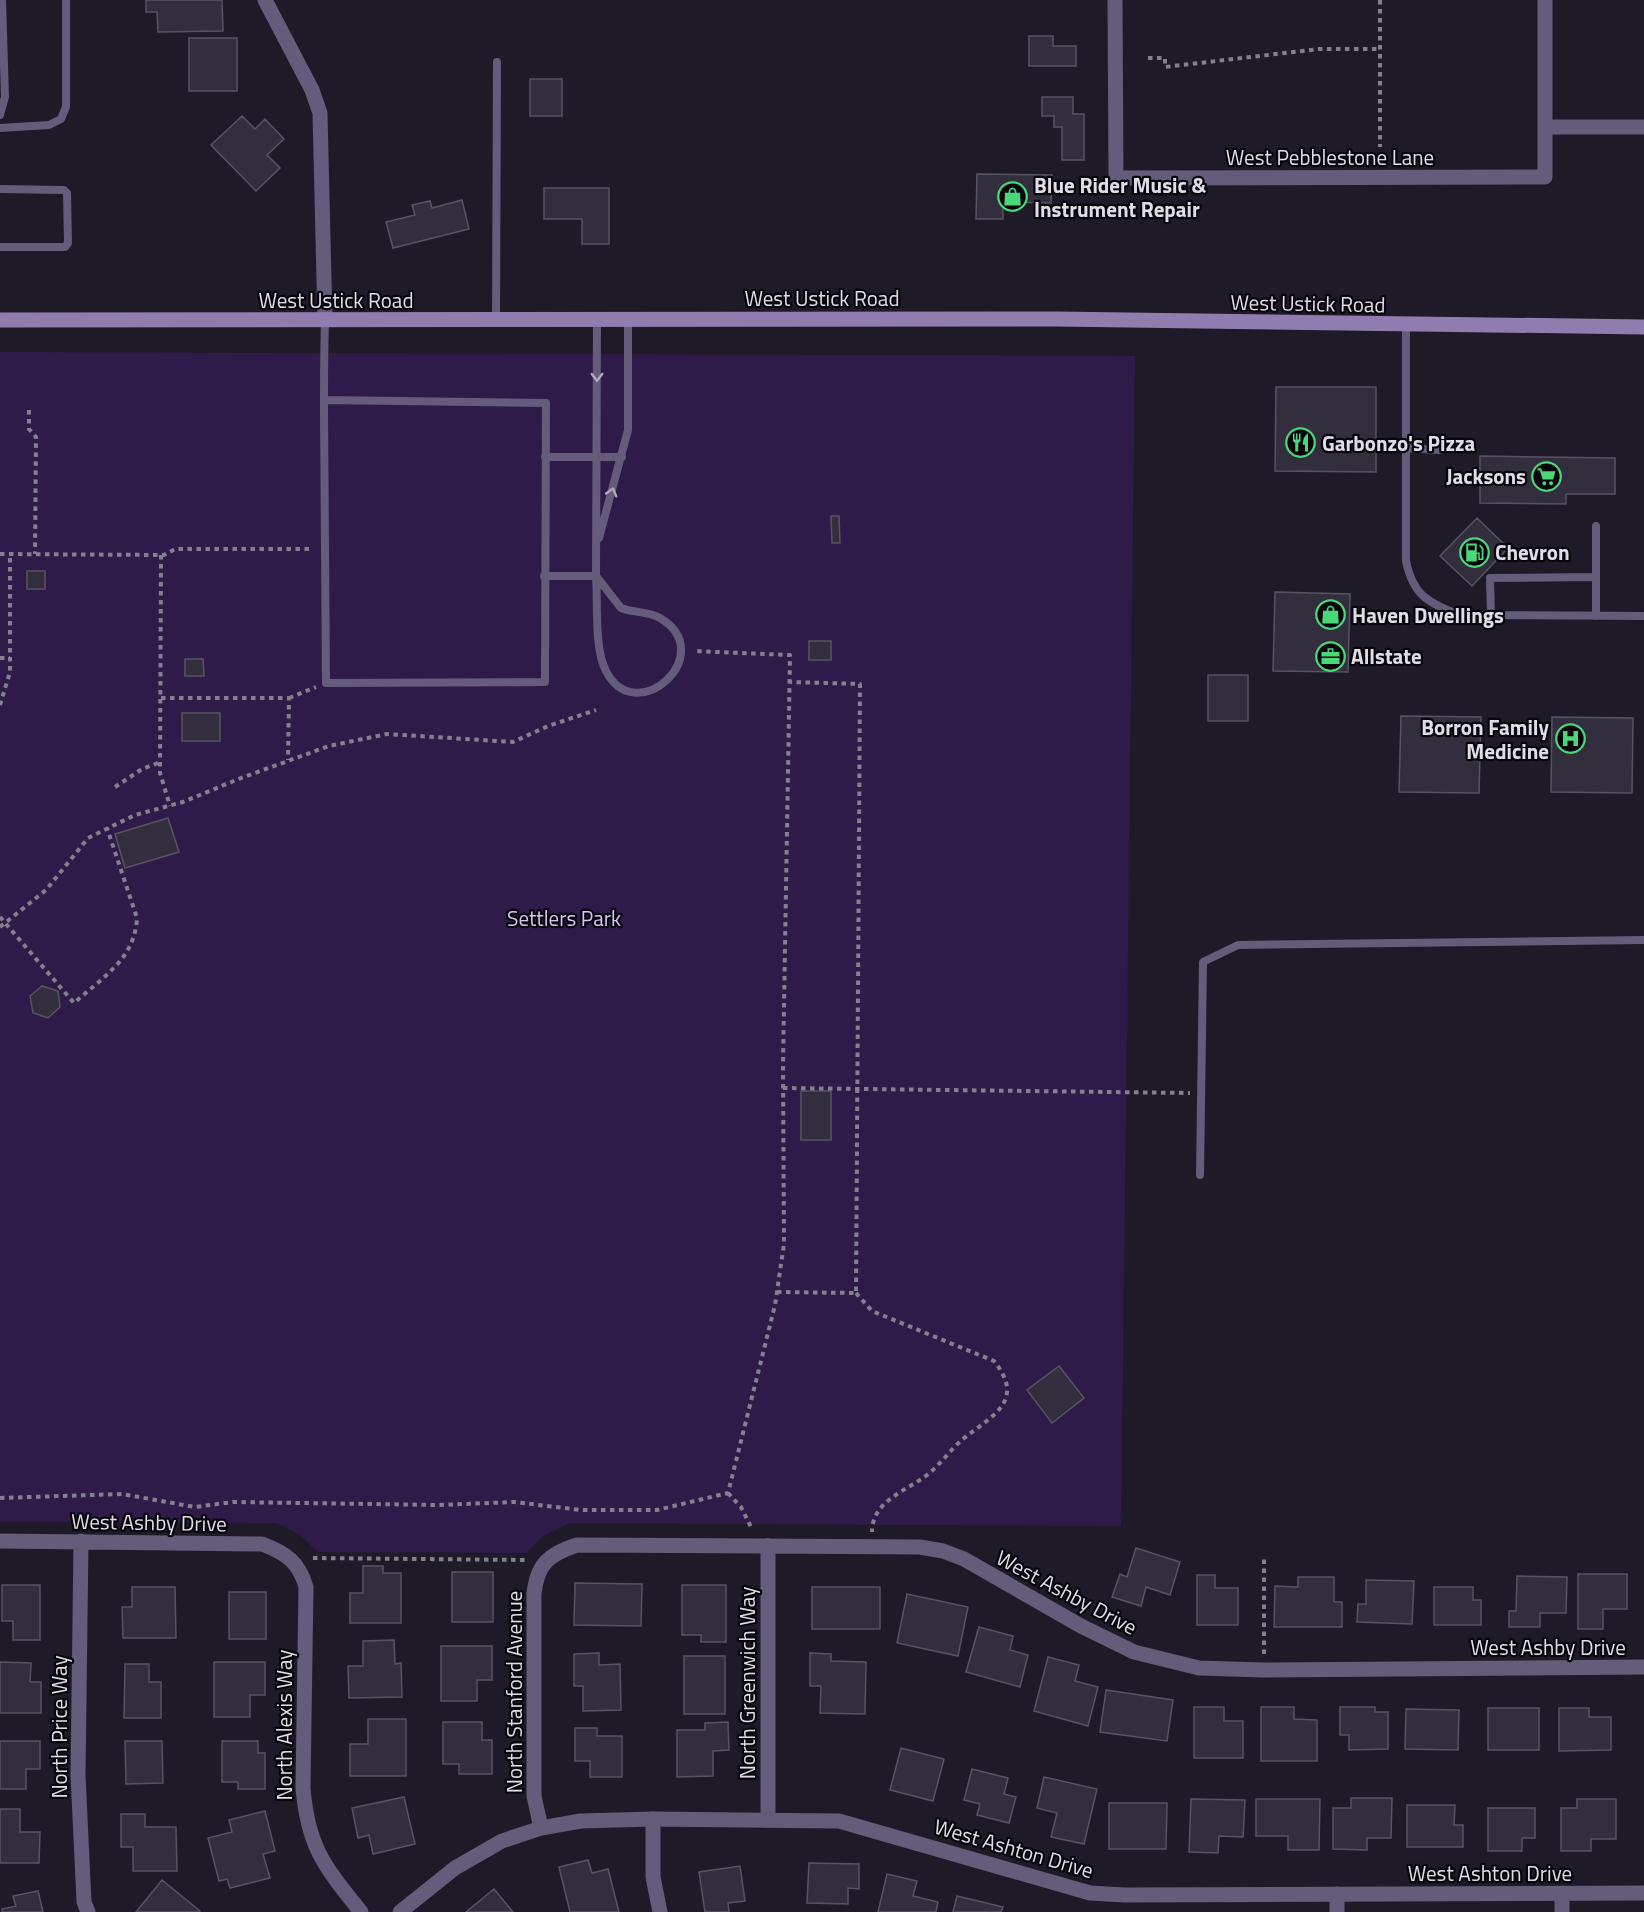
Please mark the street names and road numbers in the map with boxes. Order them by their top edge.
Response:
street label: West Pebblestone Lane [1226,141,1434,173]
street label: West Ustick Road [744,282,900,314]
street label: West Ustick Road [258,284,414,316]
street label: West Ustick Road [1230,286,1386,320]
street label: West Ashby Drive [71,1505,227,1539]
street label: West Ashby Drive [991,1541,1143,1643]
street label: North Greenwich Way [731,1587,763,1779]
street label: North Stanford Avenue [498,1591,530,1793]
street label: West Ashby Drive [1470,1631,1626,1663]
street label: North Alexis Way [268,1650,300,1800]
street label: North Price Way [43,1655,75,1799]
street label: West Ashton Drive [931,1810,1097,1886]
street label: West Ashton Drive [1408,1857,1572,1889]

